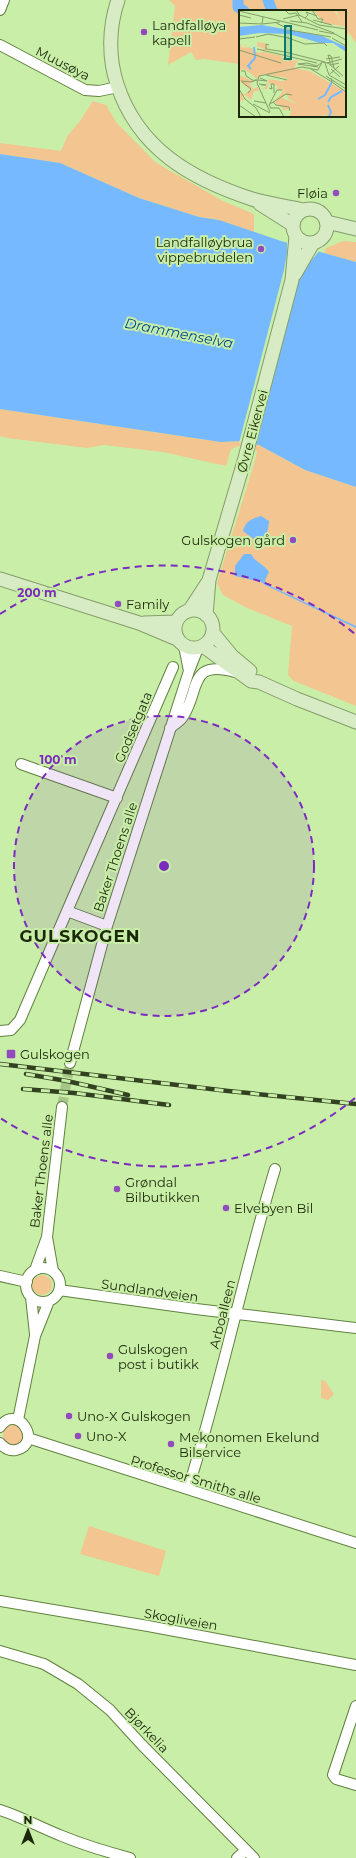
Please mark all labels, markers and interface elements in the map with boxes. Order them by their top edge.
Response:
inset map [239,10,346,117]
place label: Landfalløya kapell [152,17,226,48]
marker: Landfalløya kapell [139,27,149,37]
street label: Muusøya [33,43,93,83]
place label: Fløia [297,185,328,201]
marker: Fløia [331,188,341,198]
place label: Landfalløybrua vippebrudelen [156,234,253,265]
marker: Landfalløybrua vippebrudelen [256,244,266,254]
water label: Drammenselva [123,314,235,352]
street label: Øvre Eikervei [233,388,271,474]
place label: Gulskogen gård [181,532,285,548]
marker: Gulskogen gård [288,535,298,545]
text: 200 m [17,585,57,600]
place label: Family [126,596,170,612]
marker: Family [113,599,123,609]
street label: Godsetgata [111,689,155,765]
text: 100 m [40,752,76,767]
street label: Baker Thoens alle [90,800,140,914]
centre of rings [157,859,171,873]
district label: GULSKOGEN [19,926,141,946]
place label: Gulskogen [20,1046,90,1062]
marker: Gulskogen [5,1048,17,1060]
street label: Baker Thoens alle [26,1113,56,1229]
place label: Grøndal Bilbutikken [125,1174,200,1205]
marker: Grøndal Bilbutikken [112,1184,122,1194]
place label: Elvebyen Bil [234,1200,313,1216]
marker: Elvebyen Bil [221,1203,231,1213]
street label: Sundlandveien [100,1275,200,1305]
street label: Arboalleen [206,1278,238,1350]
place label: Gulskogen post i butikk [118,1341,199,1372]
marker: Gulskogen post i butikk [105,1351,115,1361]
place label: Uno-X Gulskogen [77,1408,191,1424]
marker: Uno-X Gulskogen [64,1411,74,1421]
place label: Uno-X [86,1428,127,1444]
place label: Mekonomen Ekelund Bilservice [179,1429,320,1460]
marker: Uno-X [73,1431,83,1441]
marker: Mekonomen Ekelund Bilservice [166,1439,176,1449]
street label: Professor Smiths alle [129,1452,263,1506]
street label: Skogliveien [143,1605,219,1633]
street label: Bjørkelia [122,1704,172,1756]
north arrow [8,1810,48,1850]
text: N [24,1813,32,1827]

